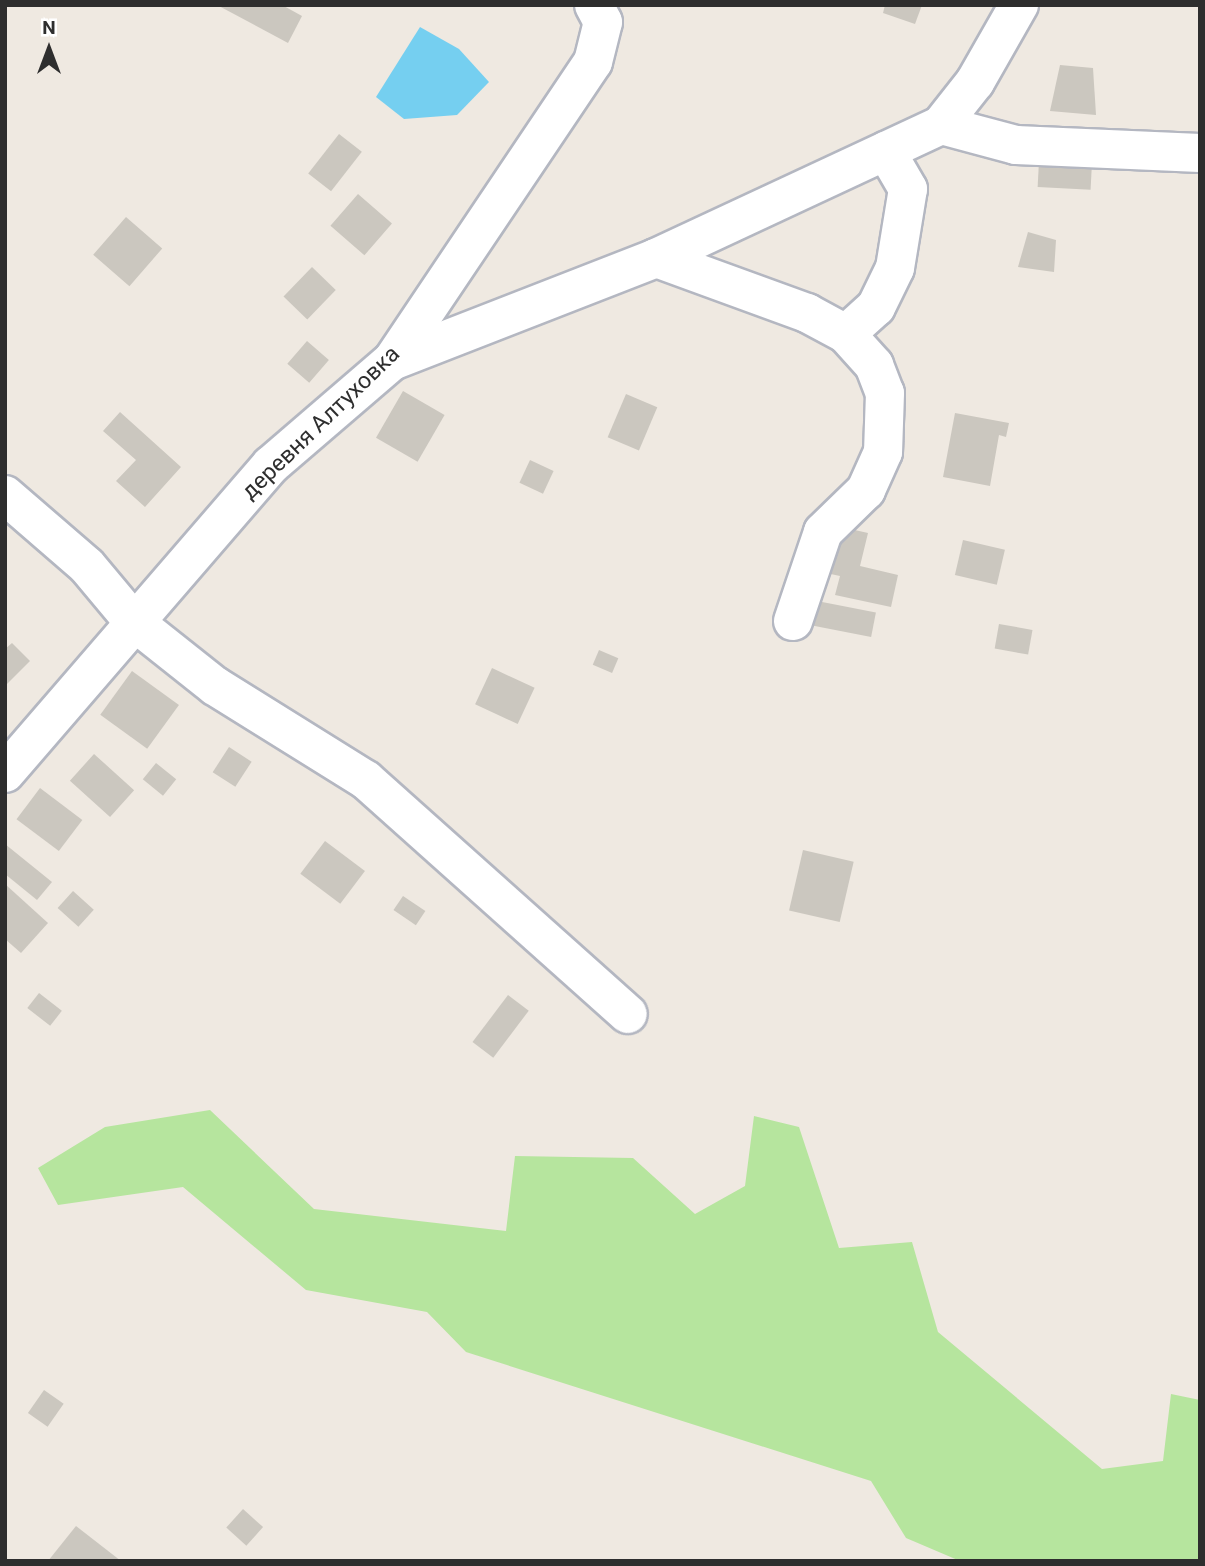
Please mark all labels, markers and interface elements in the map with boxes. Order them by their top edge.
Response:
north arrow [14,14,84,84]
text: N [42,16,56,39]
street label: деревня Алтуховка [236,341,406,505]

